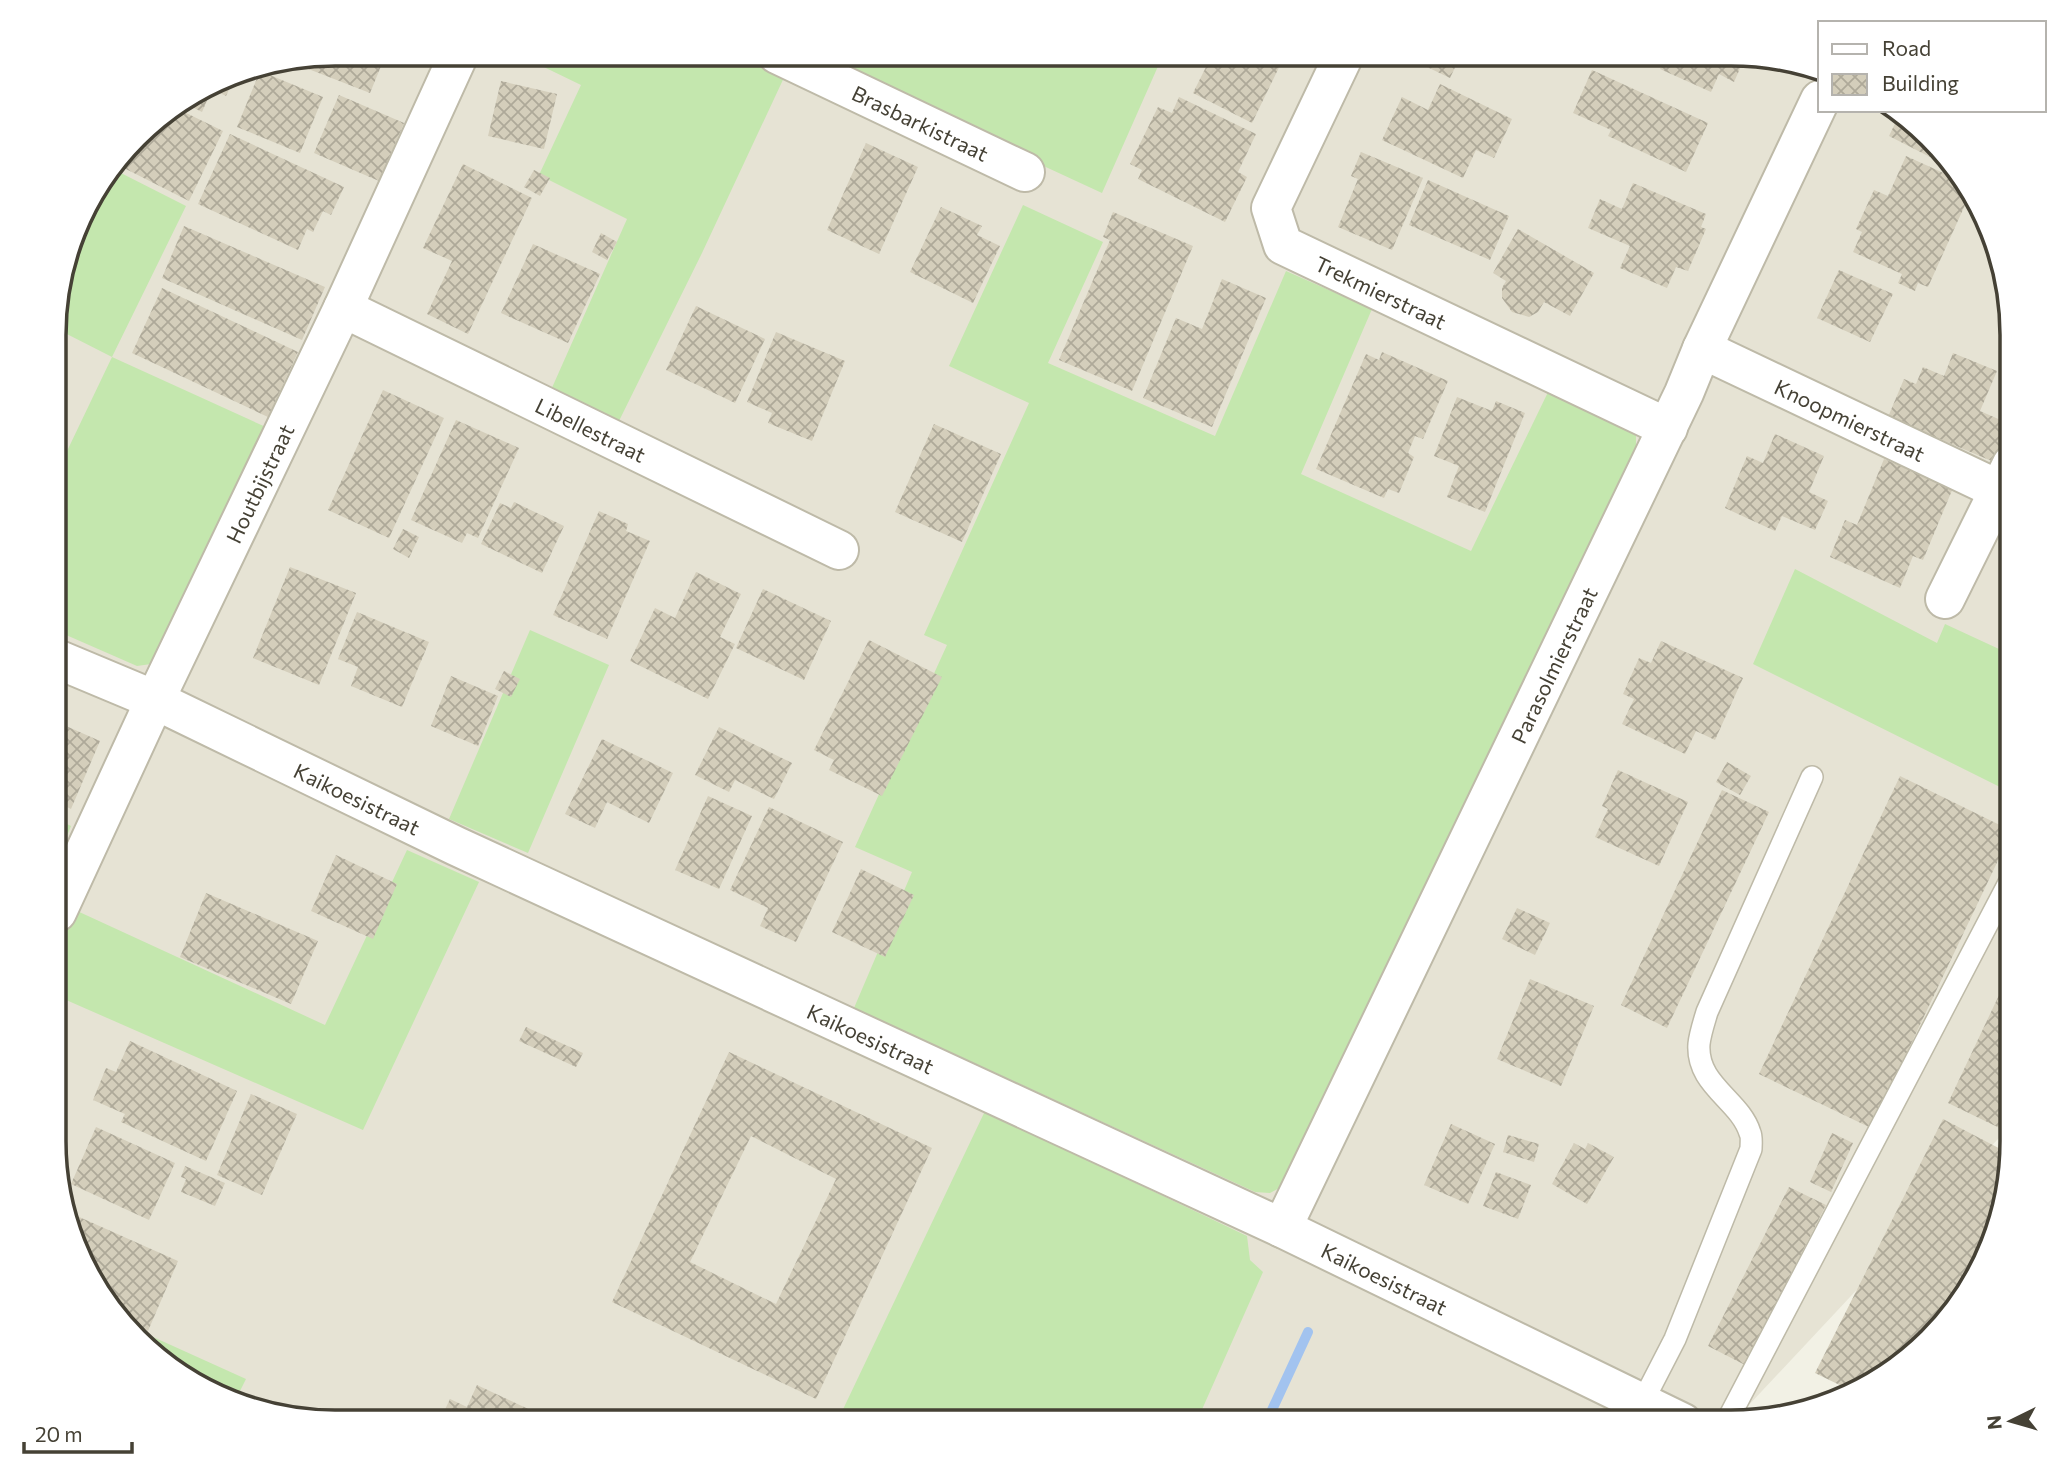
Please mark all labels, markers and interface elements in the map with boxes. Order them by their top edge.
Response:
legend [1818,21,2046,112]
text: Road [1882,35,1931,60]
text: Building [1882,70,1959,95]
street label: Brasbarkistraat [848,79,993,165]
street label: Trekmierstraat [1312,250,1451,333]
street label: Knoopmierstraat [1771,373,1929,466]
street label: Libellestraat [532,392,650,466]
street label: Houtbijstraat [220,420,298,547]
street label: Parasolmierstraat [1505,583,1601,747]
street label: Kaikoesistraat [290,757,424,839]
street label: Kaikoesistraat [804,998,938,1078]
street label: Kaikoesistraat [1318,1237,1452,1319]
north arrow [1976,1386,2046,1456]
scale bar [24,1410,133,1454]
text: N [1981,1414,2006,1431]
text: 20 m [35,1421,83,1446]

